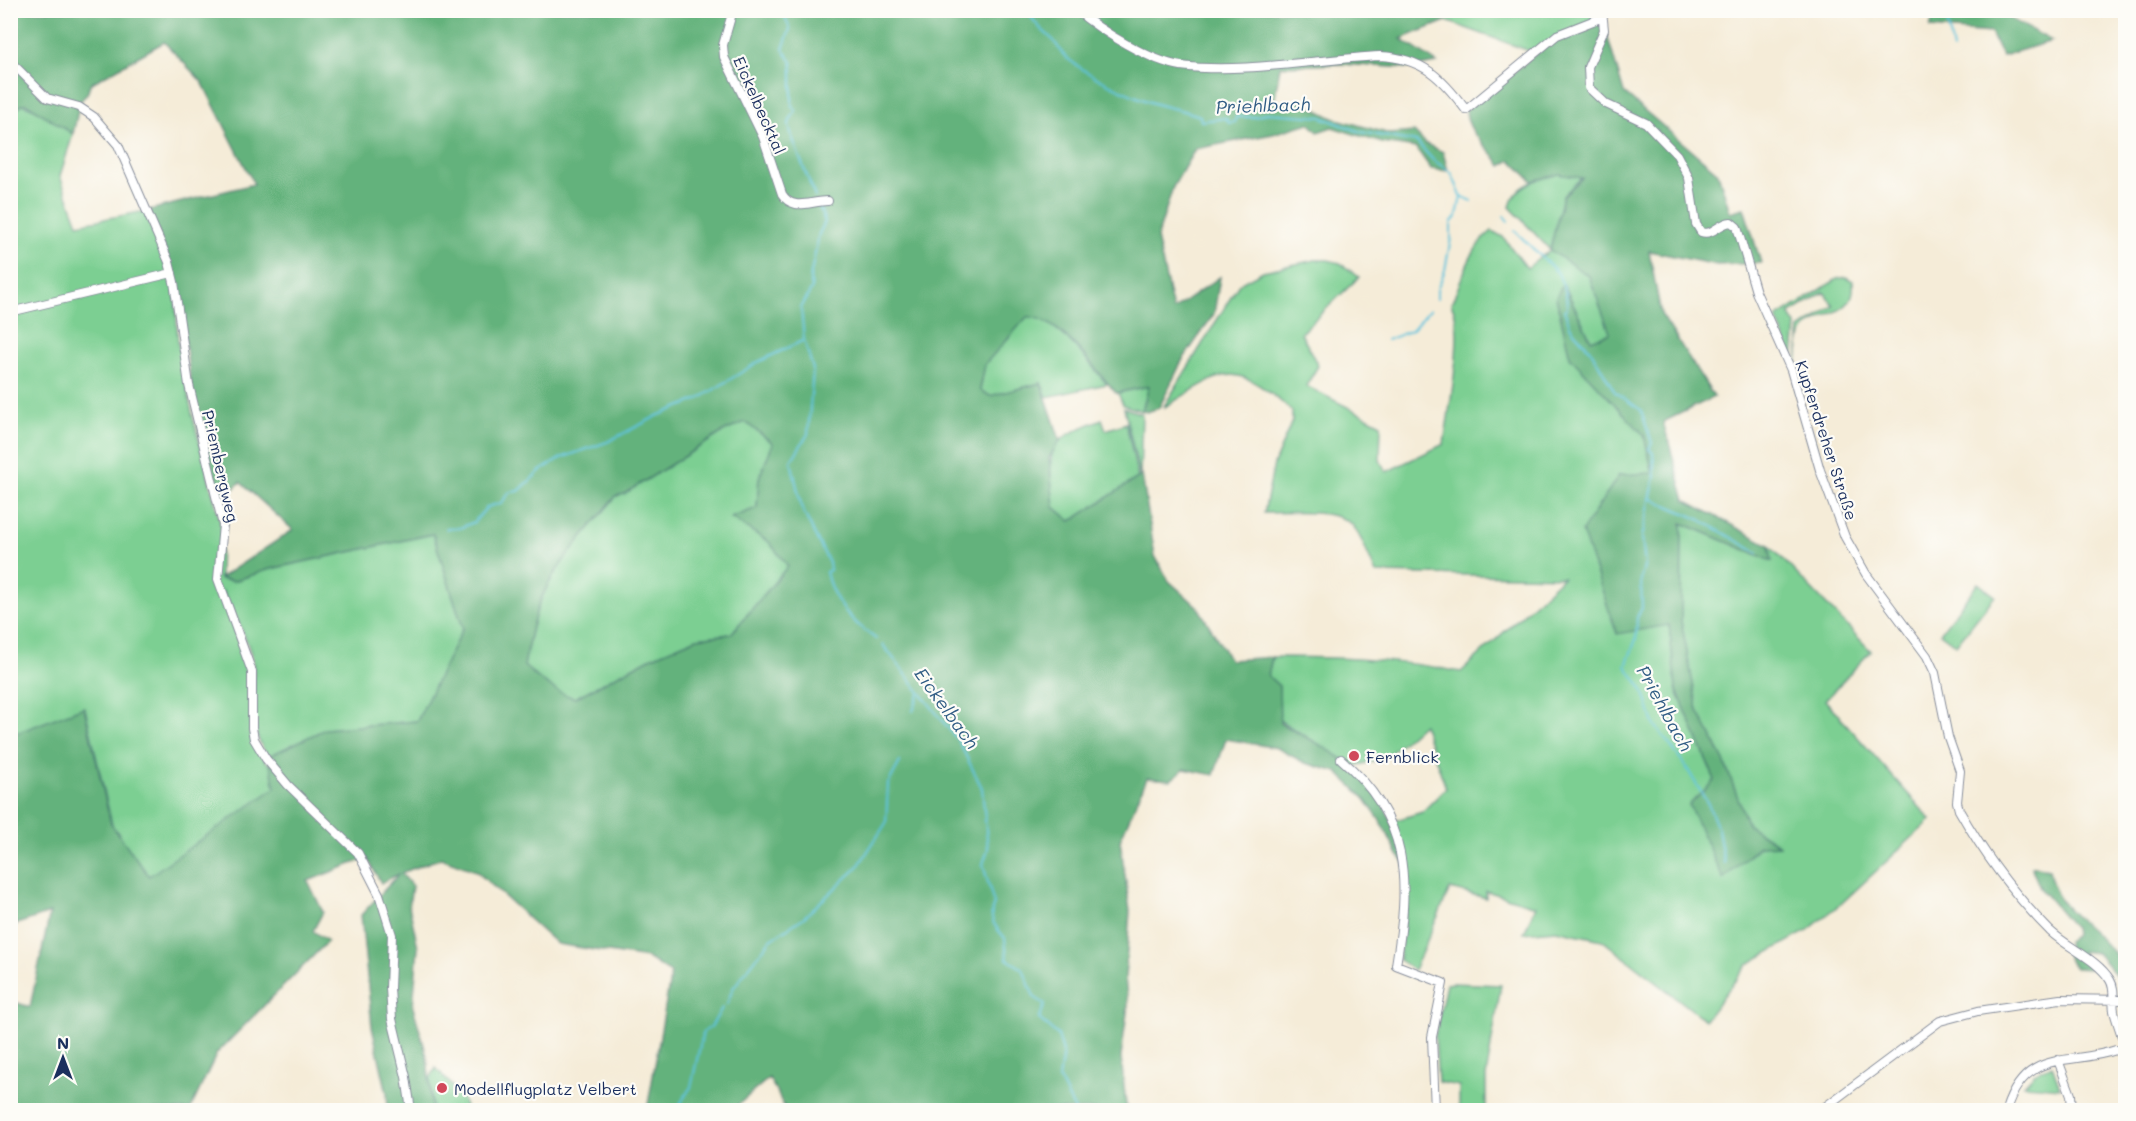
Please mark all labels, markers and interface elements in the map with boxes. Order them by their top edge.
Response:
street label: Eickelbecktal [729,53,791,157]
water label: Priehlbach [1215,91,1311,119]
street label: Kupferdreher Straße [1791,357,1863,523]
street label: Priembergweg [198,408,244,524]
water label: Priehlbach [1632,661,1698,755]
water label: Eickelbach [909,662,985,754]
place label: Fernblick [1366,746,1439,767]
marker: Fernblick [1347,749,1361,763]
north arrow [33,1028,93,1088]
text: N [57,1032,69,1053]
place label: Modellflugplatz Velbert [454,1078,637,1099]
marker: Modellflugplatz Velbert [435,1081,449,1095]

